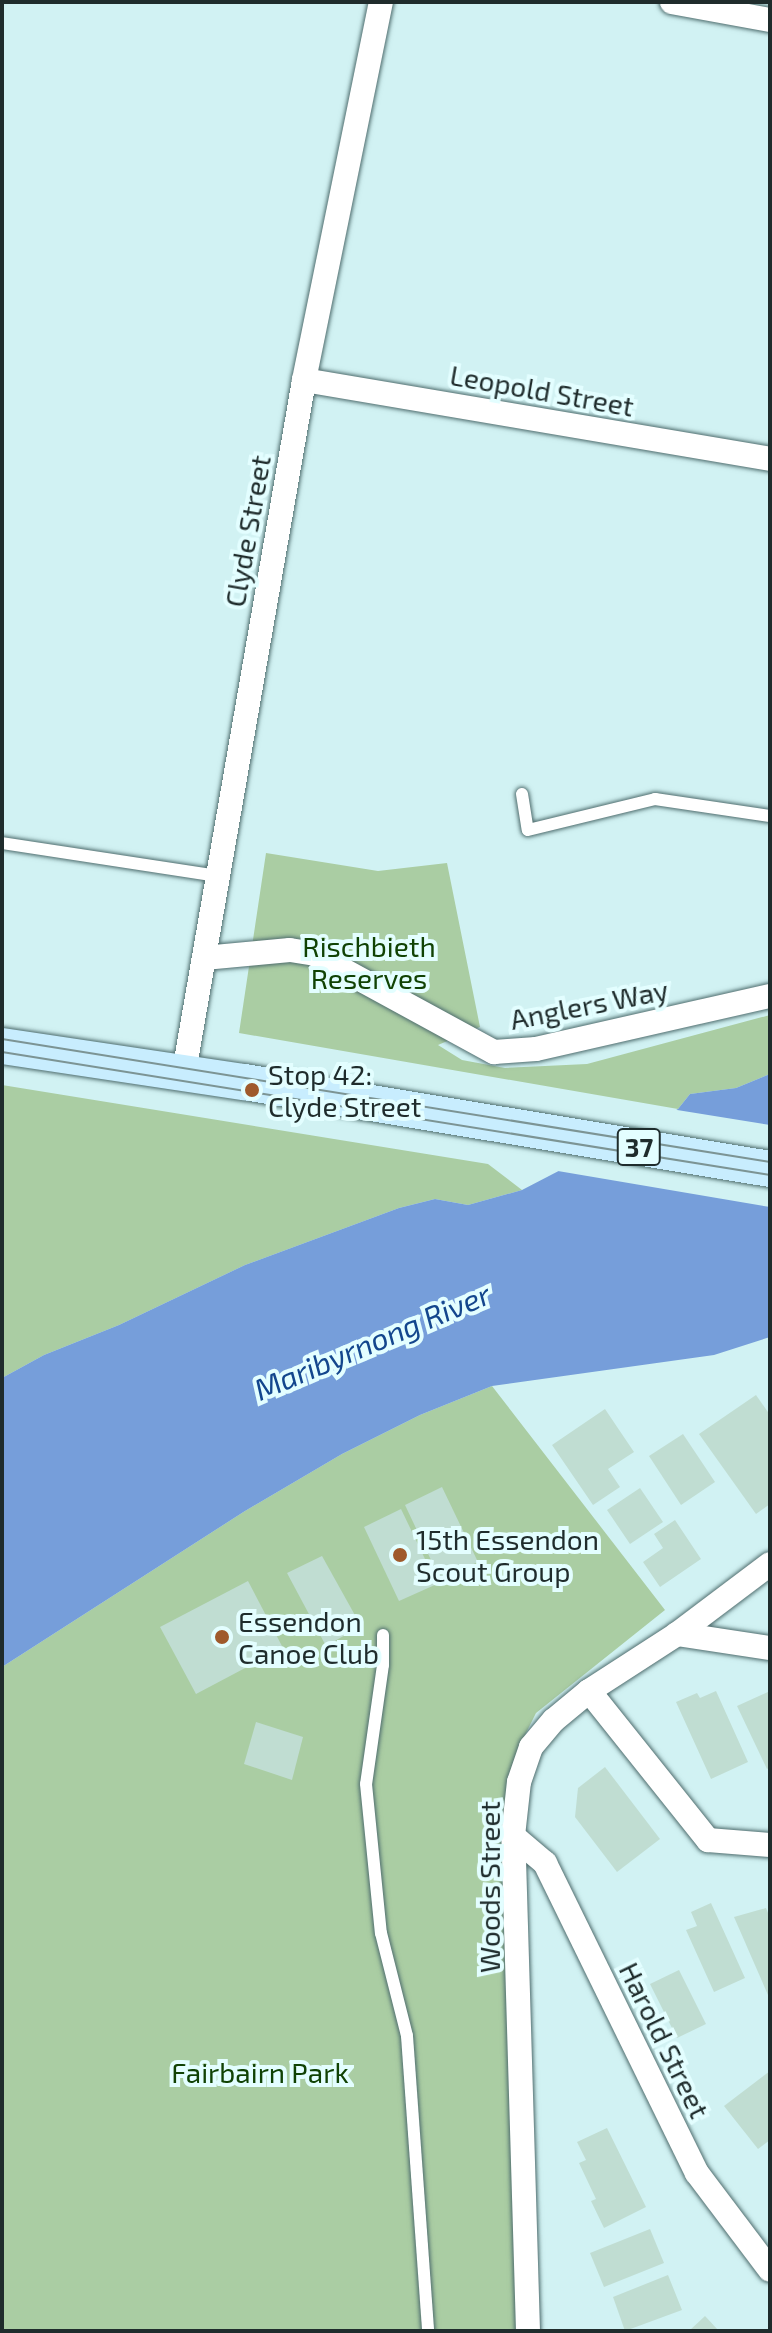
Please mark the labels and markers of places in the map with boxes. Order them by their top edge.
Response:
place label: Stop 42: Clyde Street [268,1057,421,1123]
marker: Stop 42: Clyde Street [243,1081,261,1099]
place label: 15th Essendon Scout Group [416,1522,599,1588]
marker: 15th Essendon Scout Group [391,1546,409,1564]
place label: Essendon Canoe Club [238,1604,379,1670]
marker: Essendon Canoe Club [213,1628,231,1646]

